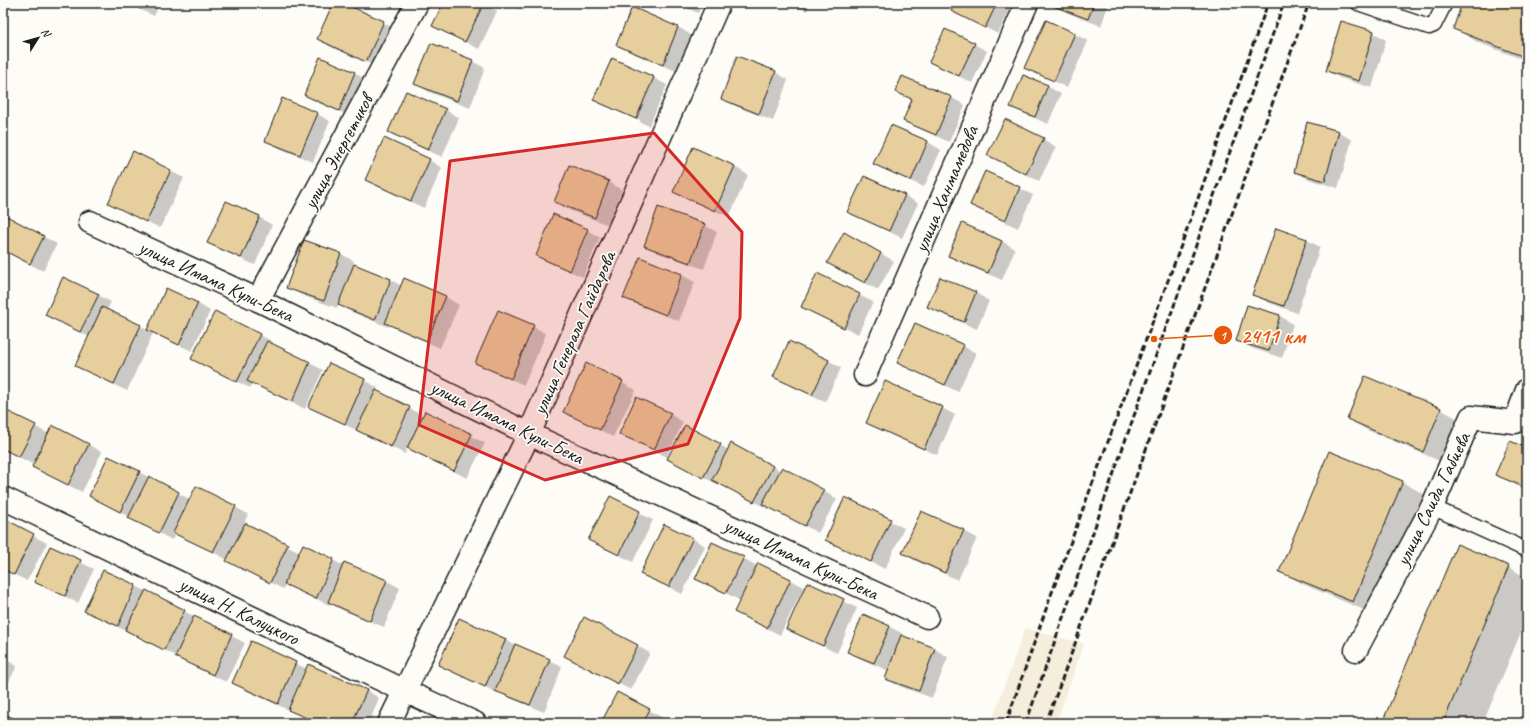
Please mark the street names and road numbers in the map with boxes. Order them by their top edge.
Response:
street label: улица Энергетиков [297,88,380,214]
street label: улица Ханмамедова [908,120,985,257]
street label: улица Имама Кули-Бека [134,234,299,328]
street label: улица Генерала Гайдарова [526,246,622,420]
street label: улица Имама Кули-Бека [426,374,589,471]
street label: улица Саида Габиева [1389,427,1477,571]
street label: улица Имама Кули-Бека [719,512,884,606]
street label: улица Н. Калуцкого [174,571,304,651]

